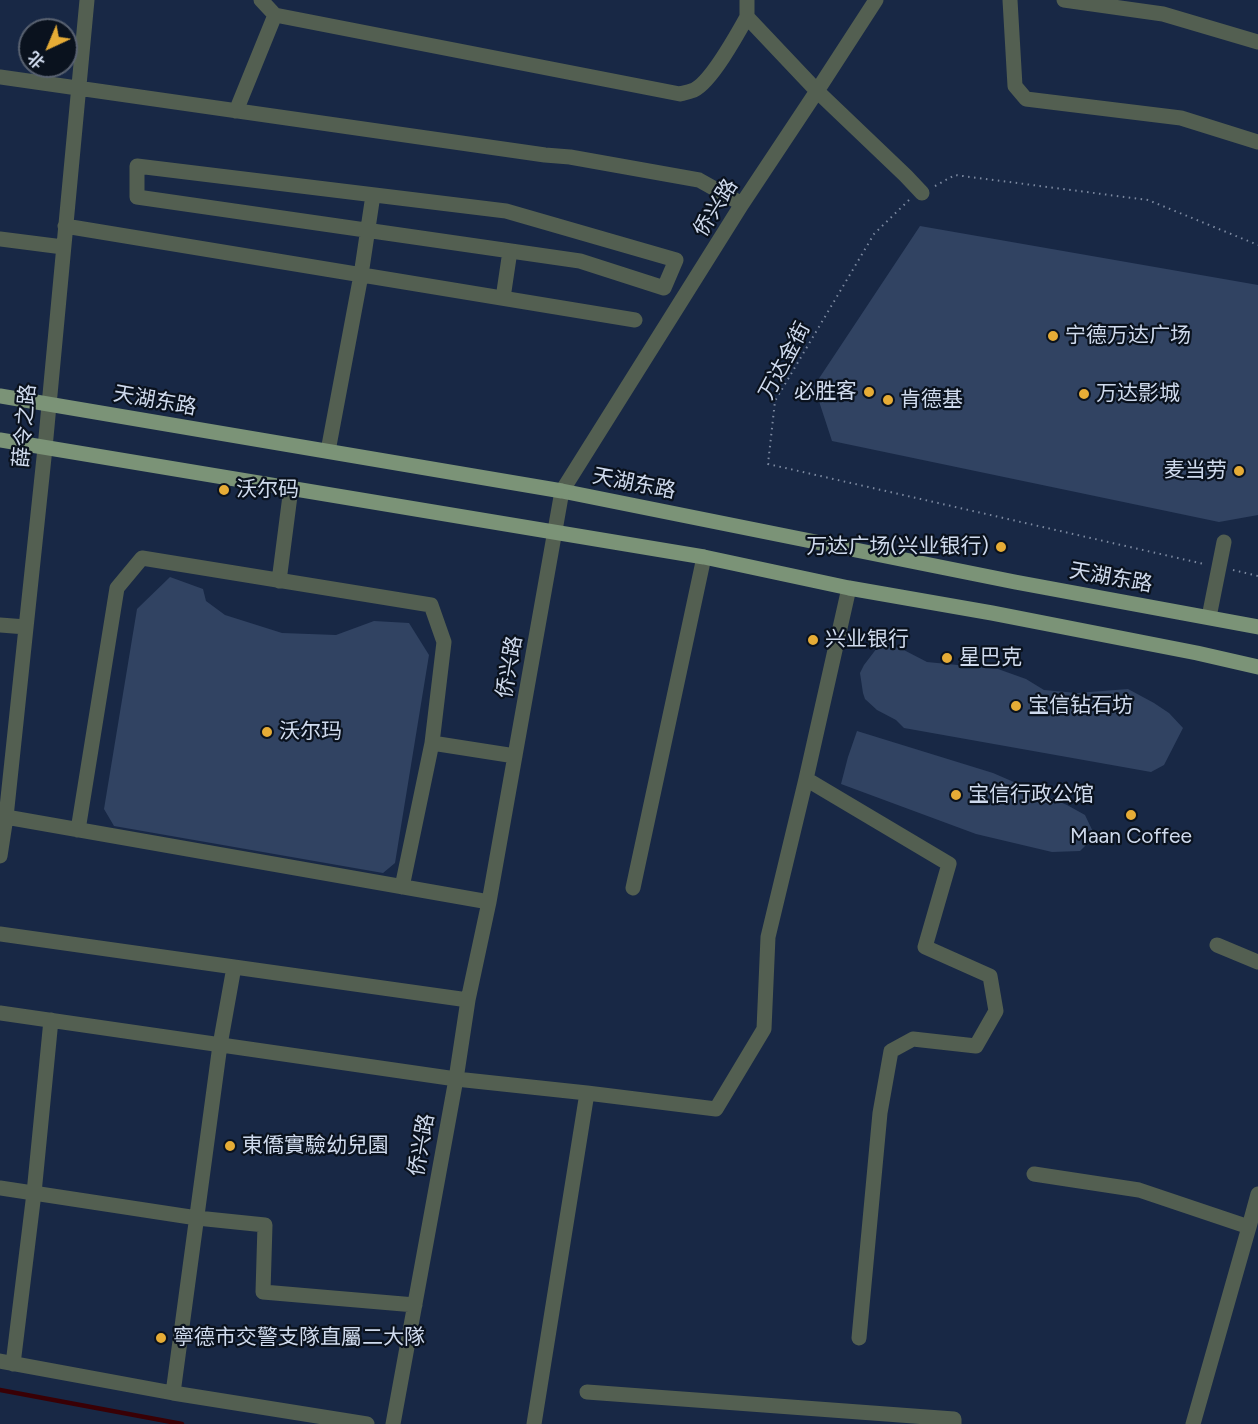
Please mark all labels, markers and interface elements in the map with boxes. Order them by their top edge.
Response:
north arrow [18,18,78,78]
text: 北 [24,47,49,72]
street label: 侨兴路 [689,175,743,241]
street label: 万达金街 [754,318,816,404]
place label: 宁德万达广场 [1065,323,1191,349]
marker: 宁德万达广场 [1046,329,1060,343]
place label: 必胜客 [794,379,857,405]
street label: 天湖东路 [111,381,199,421]
place label: 万达影城 [1096,381,1180,407]
street label: 薛令之路 [9,383,41,469]
marker: 必胜客 [862,385,876,399]
place label: 肯德基 [900,387,963,413]
marker: 万达影城 [1077,387,1091,401]
marker: 肯德基 [881,393,895,407]
place label: 麦当劳 [1164,458,1227,484]
street label: 天湖东路 [590,464,678,504]
marker: 麦当劳 [1232,464,1246,478]
place label: 沃尔码 [236,477,299,503]
marker: 沃尔码 [217,483,231,497]
place label: 万达广场(兴业银行) [806,534,989,560]
marker: 万达广场(兴业银行) [994,540,1008,554]
street label: 天湖东路 [1067,558,1155,598]
place label: 兴业银行 [825,627,909,653]
marker: 兴业银行 [806,633,820,647]
street label: 侨兴路 [492,634,528,700]
place label: 星巴克 [959,645,1022,671]
marker: 星巴克 [940,651,954,665]
place label: 宝信钻石坊 [1028,693,1133,719]
marker: 宝信钻石坊 [1009,699,1023,713]
place label: 沃尔玛 [279,719,342,745]
marker: 沃尔玛 [260,725,274,739]
place label: 宝信行政公馆 [968,782,1094,808]
marker: 宝信行政公馆 [949,788,963,802]
marker: Maan Coffee [1124,808,1138,822]
place label: Maan Coffee [1070,824,1192,850]
street label: 侨兴路 [404,1112,440,1178]
place label: 東僑實驗幼兒園 [242,1133,389,1159]
marker: 東僑實驗幼兒園 [223,1139,237,1153]
place label: 寧德市交警支隊直屬二大隊 [173,1325,425,1351]
marker: 寧德市交警支隊直屬二大隊 [154,1331,168,1345]

